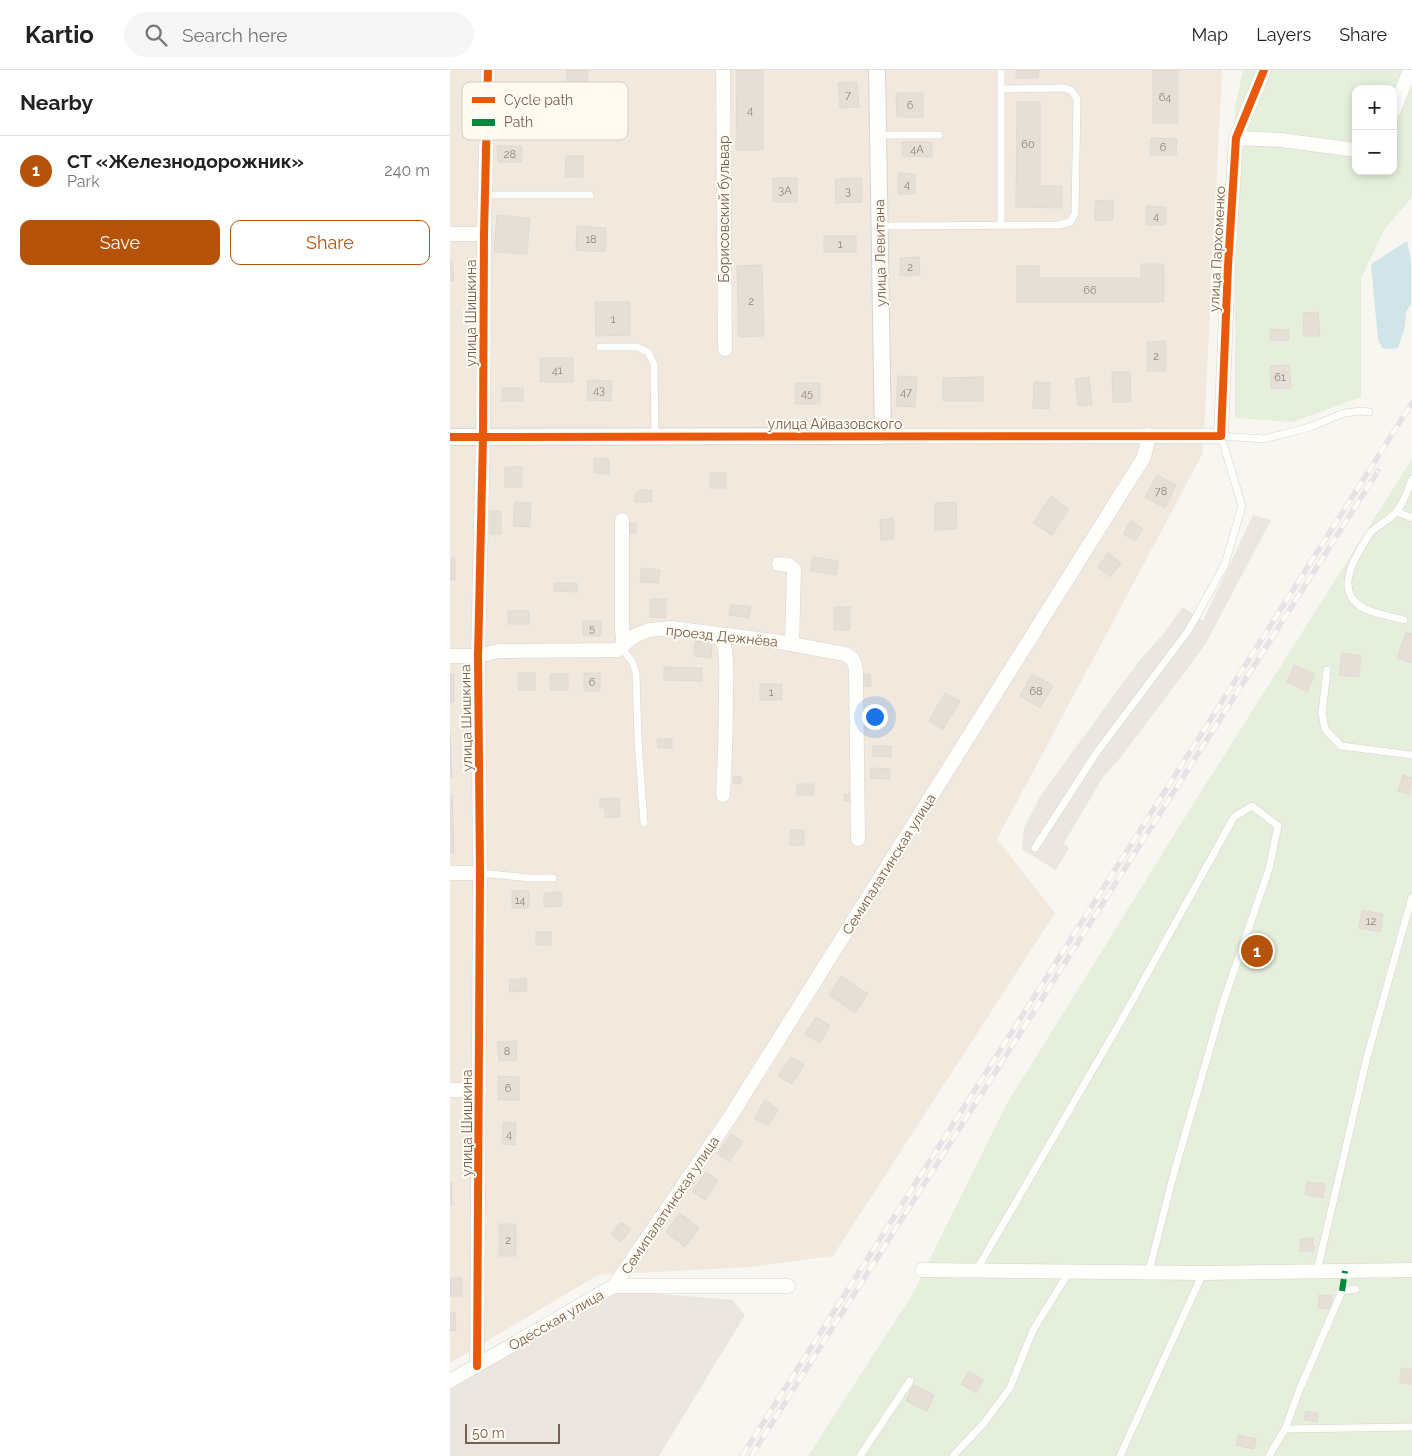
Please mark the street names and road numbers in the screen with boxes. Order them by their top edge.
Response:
street label: Борисовский бульвар [716,135,732,283]
street label: улица Пархоменко [1206,186,1228,312]
street label: улица Левитана [871,199,889,307]
street label: улица Шишкина [463,259,479,367]
street label: улица Айвазовского [768,416,902,432]
street label: проезд Дежнёва [665,622,779,650]
street label: улица Шишкина [457,664,475,772]
street label: Семипалатинская улица [839,791,939,937]
street label: улица Шишкина [459,1069,475,1177]
street label: Семипалатинская улица [618,1133,722,1277]
street label: Одесская улица [506,1286,606,1354]

